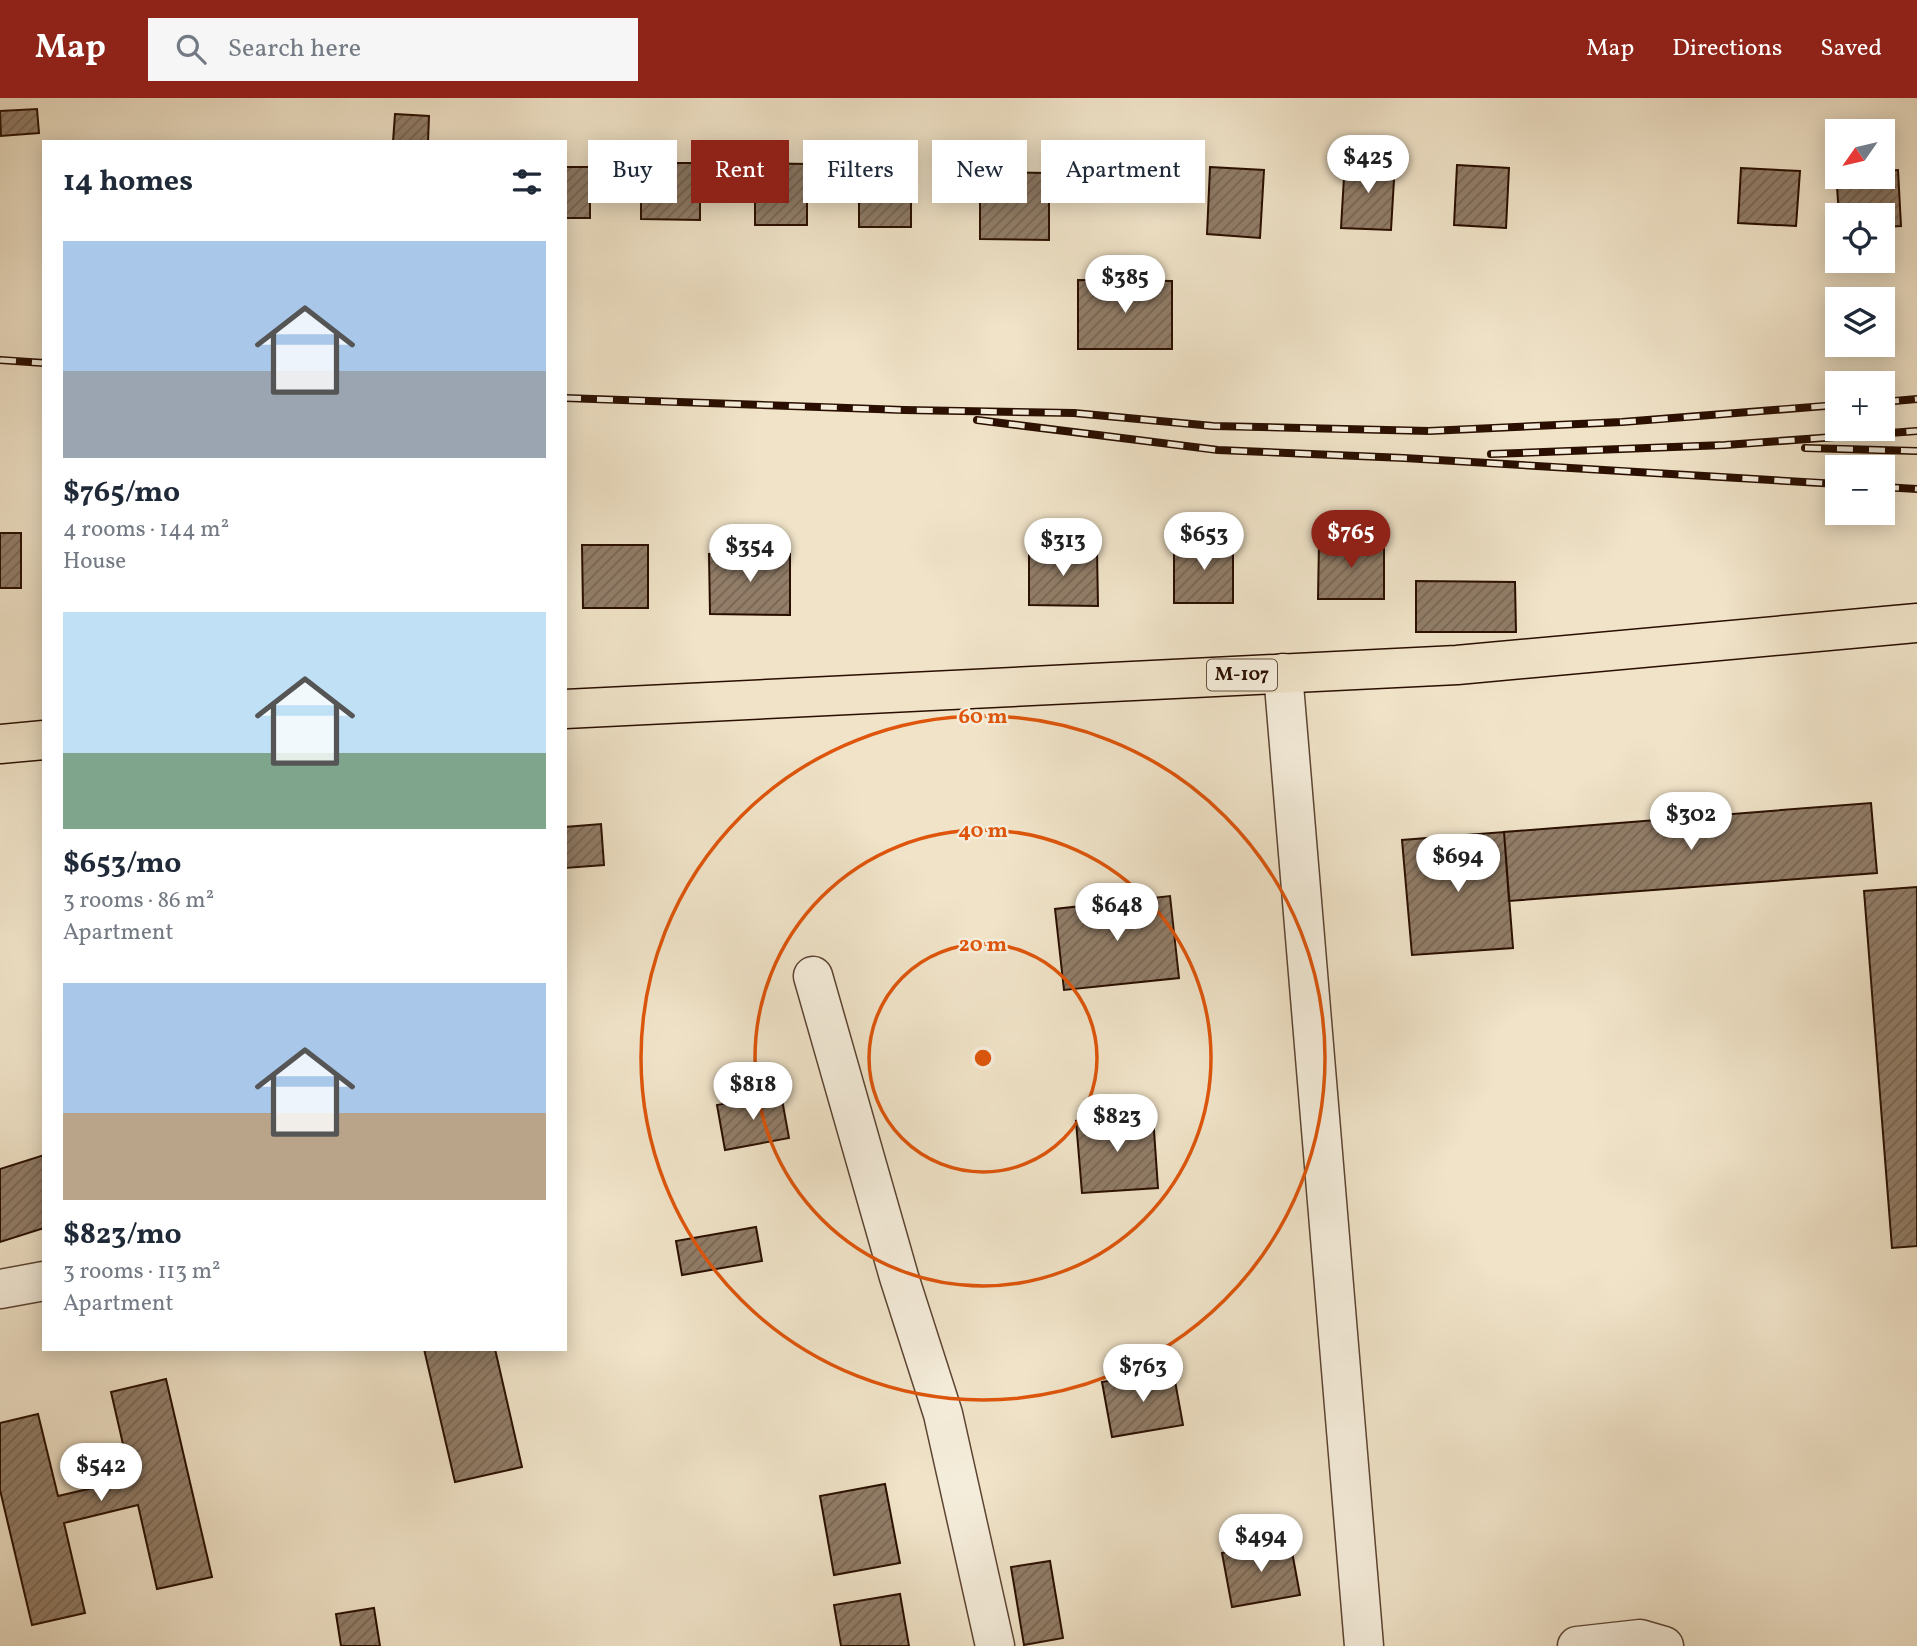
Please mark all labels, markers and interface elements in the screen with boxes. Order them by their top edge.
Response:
search box [148,18,638,81]
text: Map [35,26,106,72]
icon: search [172,30,210,68]
text: Search here [228,31,361,67]
text: Map [1586,32,1634,66]
text: Directions [1672,32,1782,66]
text: Saved [1820,32,1882,66]
north arrow [1825,119,1895,189]
map controls [1825,119,1895,525]
pin: $425 [1327,136,1409,195]
chip: Buy [588,140,677,203]
chip: Rent [691,140,789,203]
chip: Filters [803,140,918,203]
chip: New [932,140,1027,203]
chip: Apartment [1041,140,1205,203]
text: $425 [1343,142,1393,174]
text: 14 homes [63,161,193,203]
icon: filters [508,163,546,201]
button: locate [1825,203,1895,273]
pin: $385 [1084,256,1166,315]
text: $385 [1101,262,1149,294]
icon: home [242,287,368,413]
button: layers [1825,287,1895,357]
button: + [1825,371,1895,441]
button: − [1825,455,1895,525]
text: $765/mo [63,472,180,514]
pin: $765 [1310,510,1392,570]
pin: $653 [1163,512,1245,572]
text: 4 rooms · 144 m² [63,514,229,546]
text: $765 [1327,517,1375,549]
pin: $313 [1022,518,1104,578]
text: $653 [1180,519,1228,551]
pin: $354 [709,524,791,584]
text: $313 [1040,525,1086,557]
text: $354 [725,531,775,563]
text: House [63,546,126,578]
icon: home [242,658,368,784]
road number: М-107 [1207,660,1277,690]
text: 60 m [959,703,1007,732]
pin: $302 [1650,792,1732,852]
text: $302 [1666,799,1716,831]
text: 40 m [958,817,1008,846]
pin: $694 [1417,834,1499,894]
text: $694 [1432,841,1484,873]
text: $653/mo [63,843,181,885]
pin: $648 [1076,884,1158,943]
text: 3 rooms · 86 m² [63,885,214,917]
text: $648 [1091,890,1143,922]
text: Apartment [63,917,174,949]
text: 20 m [959,931,1007,960]
icon: home [242,1029,368,1155]
centre of rings [971,1046,995,1070]
pin: $818 [712,1062,794,1122]
text: $818 [729,1069,777,1101]
pin: $823 [1076,1094,1158,1154]
text: $823 [1093,1101,1141,1133]
text: $823/mo [63,1214,182,1256]
text: 3 rooms · 113 m² [63,1256,221,1288]
text: Apartment [63,1288,174,1320]
pin: $763 [1102,1344,1184,1404]
text: $763 [1119,1351,1167,1383]
pin: $542 [60,1444,142,1503]
text: $542 [76,1450,126,1482]
pin: $494 [1220,1514,1302,1574]
text: $494 [1235,1521,1287,1553]

